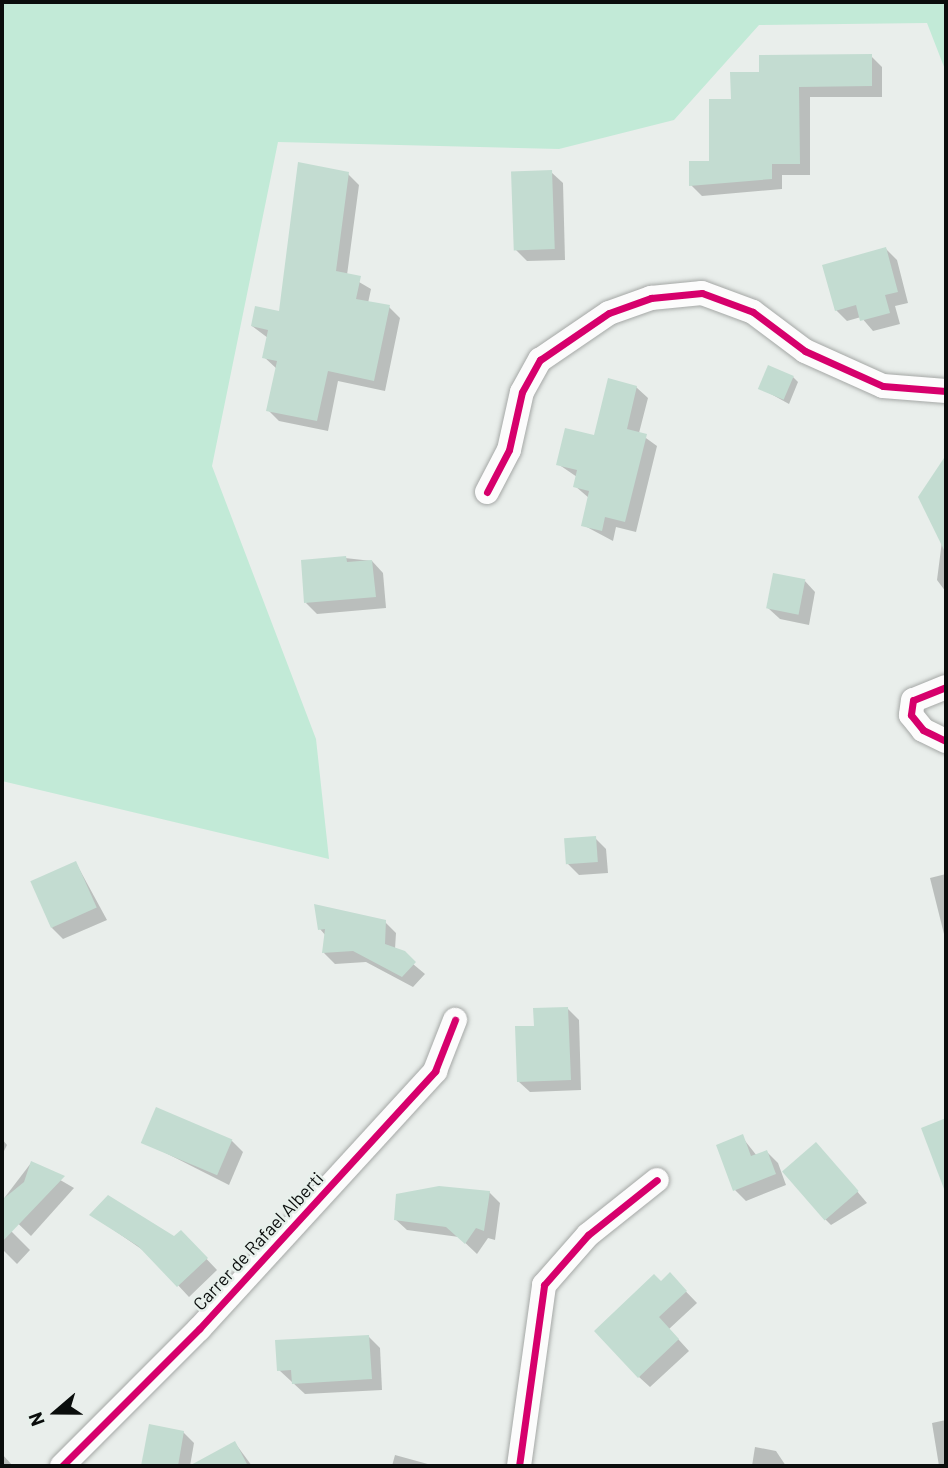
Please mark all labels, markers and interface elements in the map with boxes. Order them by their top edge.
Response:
street label: Carrer de Rafael Alberti [188,1167,328,1315]
north arrow [21,1377,91,1447]
text: N [23,1409,49,1429]

